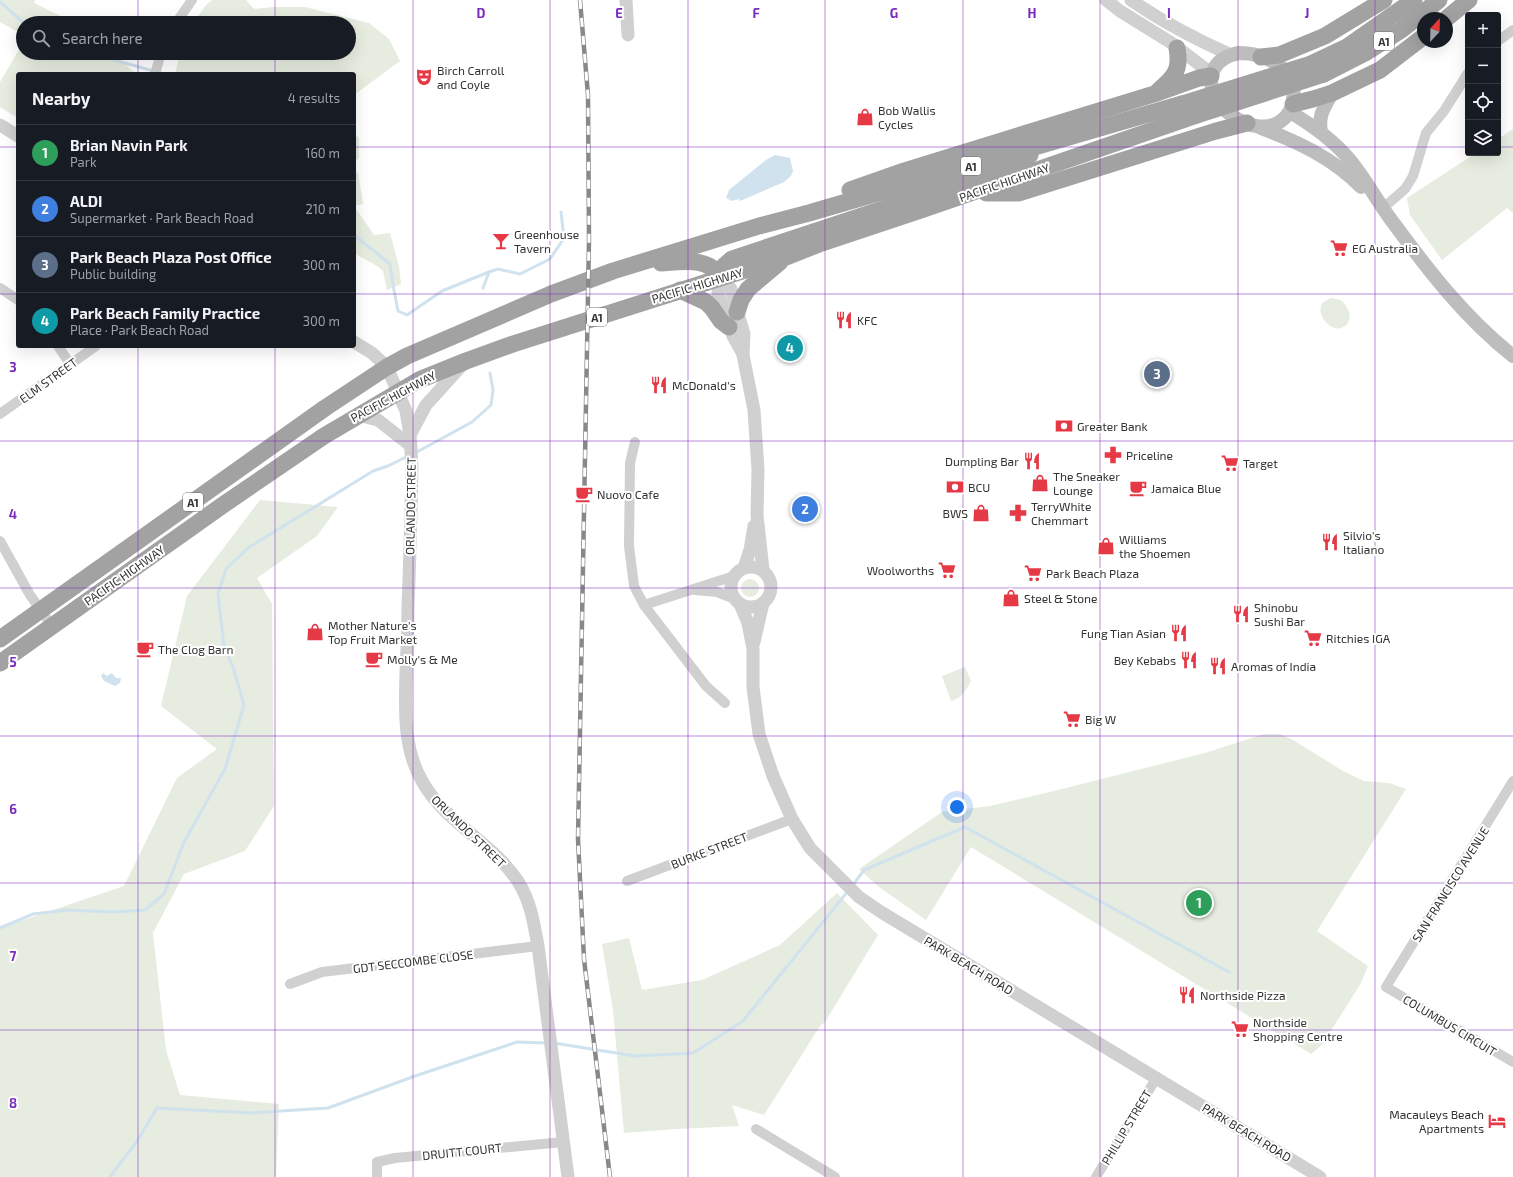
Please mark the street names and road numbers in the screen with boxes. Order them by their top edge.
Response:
road number: A1 [1374,32,1394,50]
road number: A1 [961,157,981,175]
street label: PACIFIC HIGHWAY [957,160,1051,204]
street label: PACIFIC HIGHWAY [650,264,744,306]
road number: A1 [587,308,607,326]
street label: ELM STREET [17,354,79,406]
street label: PACIFIC HIGHWAY [348,368,438,424]
street label: ORLANDO STREET [402,457,418,555]
road number: A1 [183,493,203,511]
street label: PACIFIC HIGHWAY [81,542,167,608]
street label: ORLANDO STREET [429,792,509,870]
street label: SAN FRANCISCO AVENUE [1409,824,1491,944]
street label: BURKE STREET [669,829,749,871]
street label: PARK BEACH ROAD [922,933,1016,997]
street label: GDT SECCOMBE CLOSE [352,947,474,975]
street label: COLUMBUS CIRCUIT [1401,992,1499,1058]
street label: PHILLIP STREET [1098,1087,1154,1167]
street label: PARK BEACH ROAD [1200,1100,1294,1164]
street label: DRUITT COURT [422,1140,502,1162]

